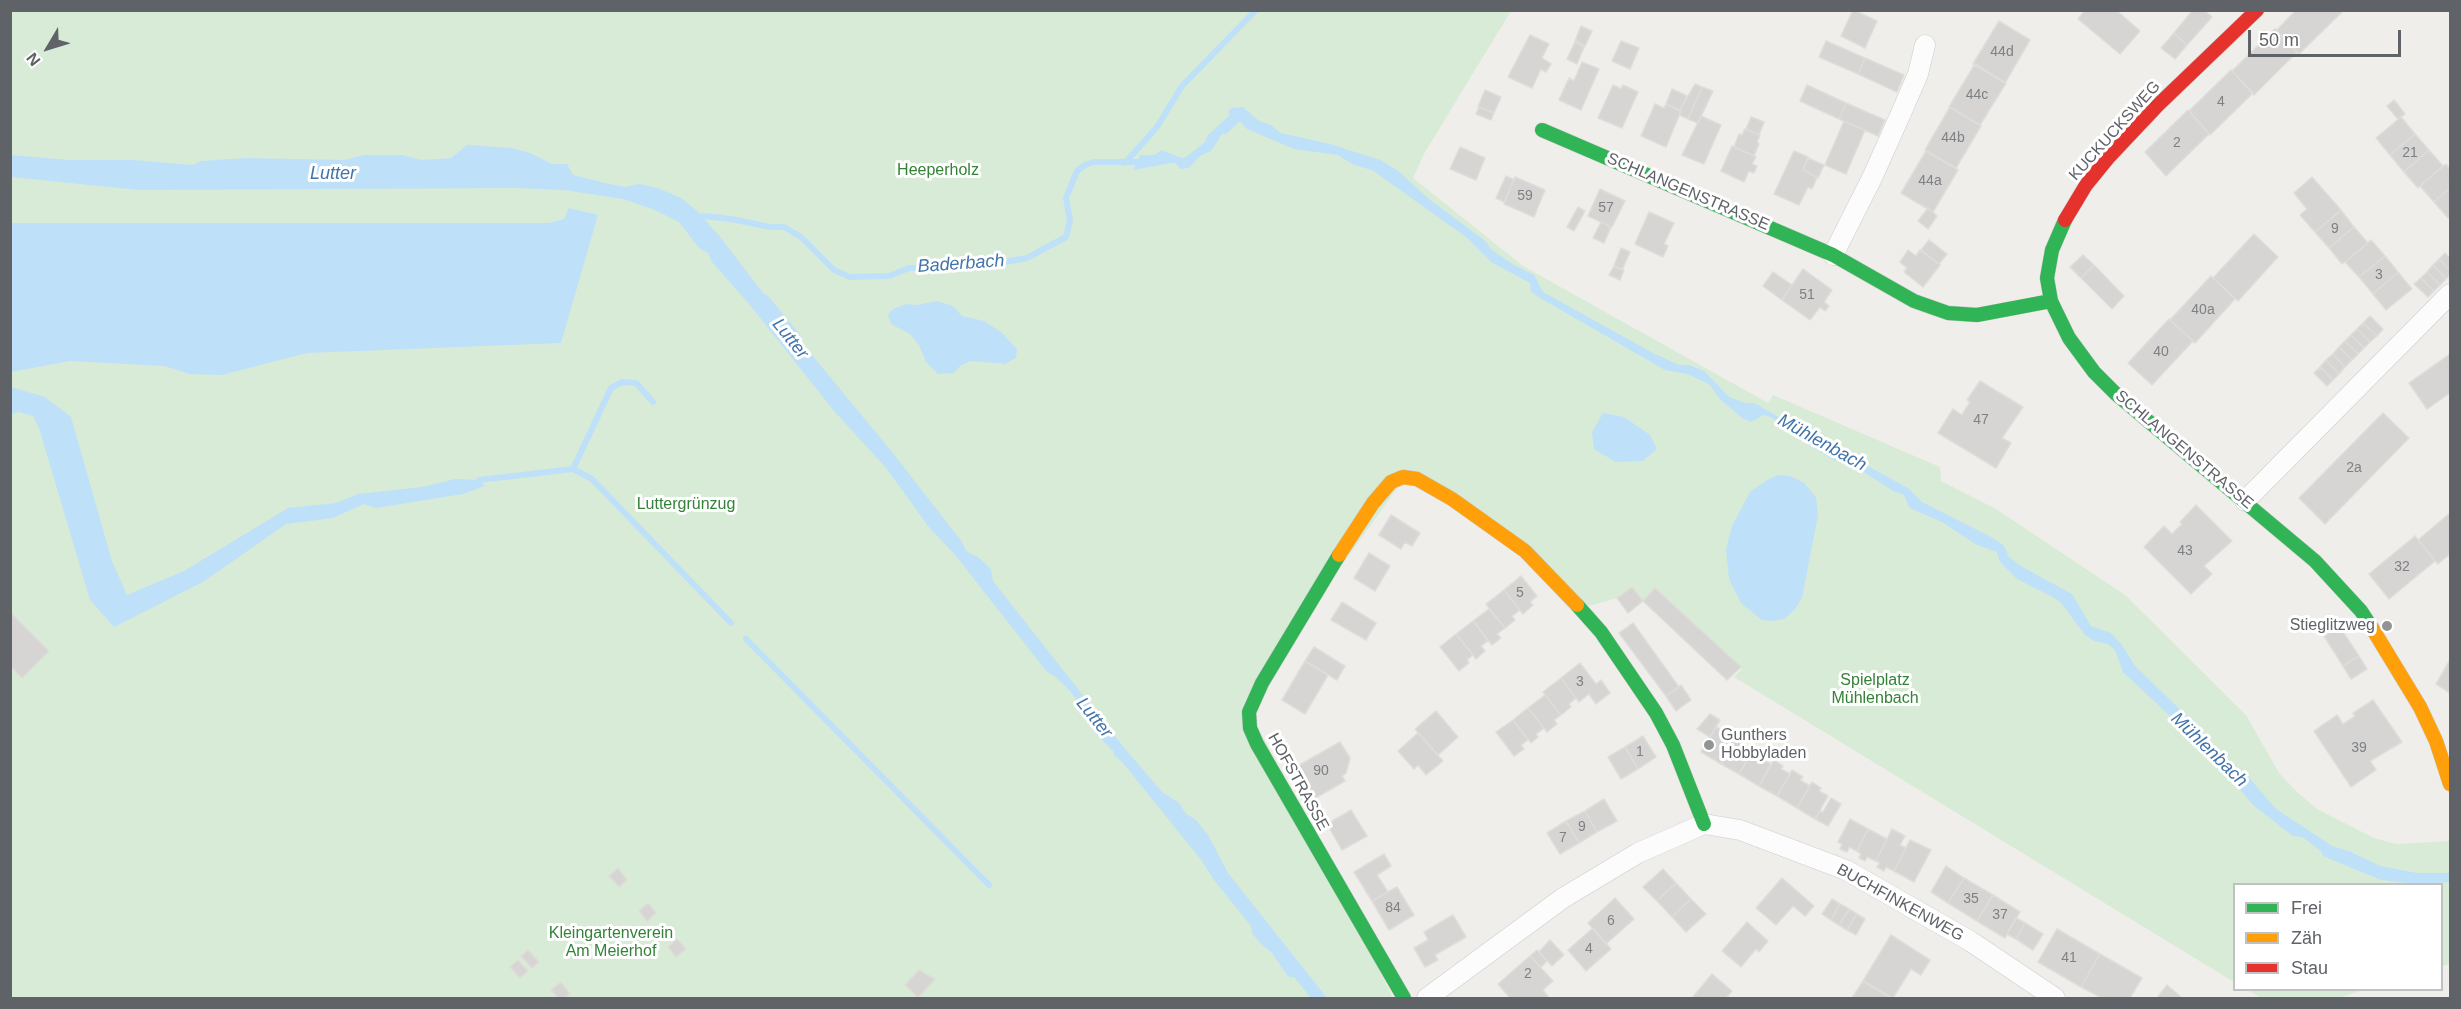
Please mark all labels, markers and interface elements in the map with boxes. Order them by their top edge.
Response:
north arrow [18,18,78,78]
scale bar [2251,18,2404,56]
text: 50 m [2259,30,2299,50]
house number: 44d [1990,44,2014,60]
text: N [23,50,44,69]
street label: KUCKUCKSWEG [2065,77,2165,185]
house number: 44c [1966,87,1988,103]
house number: 4 [2217,94,2225,110]
house number: 44b [1941,130,1965,146]
house number: 2 [2173,135,2181,151]
house number: 21 [2402,145,2418,161]
street label: SCHLANGENSTRASSE [1604,149,1772,235]
park label: Heeperholz [897,161,979,181]
water label: Lutter [310,163,356,185]
house number: 44a [1918,173,1942,189]
house number: 59 [1517,188,1533,204]
house number: 57 [1598,200,1614,216]
house number: 9 [2331,221,2339,237]
water label: Baderbach [917,250,1005,278]
house number: 3 [2375,267,2383,283]
house number: 51 [1799,287,1815,303]
house number: 40a [2191,302,2215,318]
water label: Lutter [767,314,813,364]
house number: 40 [2153,344,2169,360]
street label: SCHLANGENSTRASSE [2111,387,2257,513]
water label: Mühlenbach [1774,410,1870,476]
house number: 47 [1973,412,1989,428]
house number: 2a [2346,460,2362,476]
park label: Luttergrünzug [637,495,735,515]
house number: 43 [2177,543,2193,559]
house number: 32 [2394,559,2410,575]
house number: 5 [1516,585,1524,601]
place label: Stieglitzweg [2290,616,2375,636]
marker: Stieglitzweg [2380,619,2394,633]
park label: Spielplatz Mühlenbach [1831,671,1919,709]
house number: 3 [1576,674,1584,690]
water label: Lutter [1071,693,1117,743]
water label: Mühlenbach [2166,708,2252,792]
place label: Gunthers Hobbyladen [1721,726,1806,764]
street label: HOFSTRASSE [1263,730,1333,834]
marker: Gunthers Hobbyladen [1702,738,1716,752]
house number: 39 [2351,740,2367,756]
house number: 1 [1636,744,1644,760]
house number: 90 [1313,763,1329,779]
house number: 9 [1578,819,1586,835]
house number: 7 [1559,830,1567,846]
street label: BUCHFINKENWEG [1833,860,1967,946]
legend [2233,883,2443,991]
house number: 35 [1963,891,1979,907]
text: Frei [2291,898,2322,918]
house number: 84 [1385,900,1401,916]
house number: 37 [1992,907,2008,923]
house number: 6 [1607,913,1615,929]
park label: Kleingartenverein Am Meierhof [549,924,673,962]
text: Zäh [2291,928,2322,948]
house number: 4 [1585,941,1593,957]
house number: 41 [2061,950,2077,966]
text: Stau [2291,958,2328,978]
house number: 2 [1524,966,1532,982]

